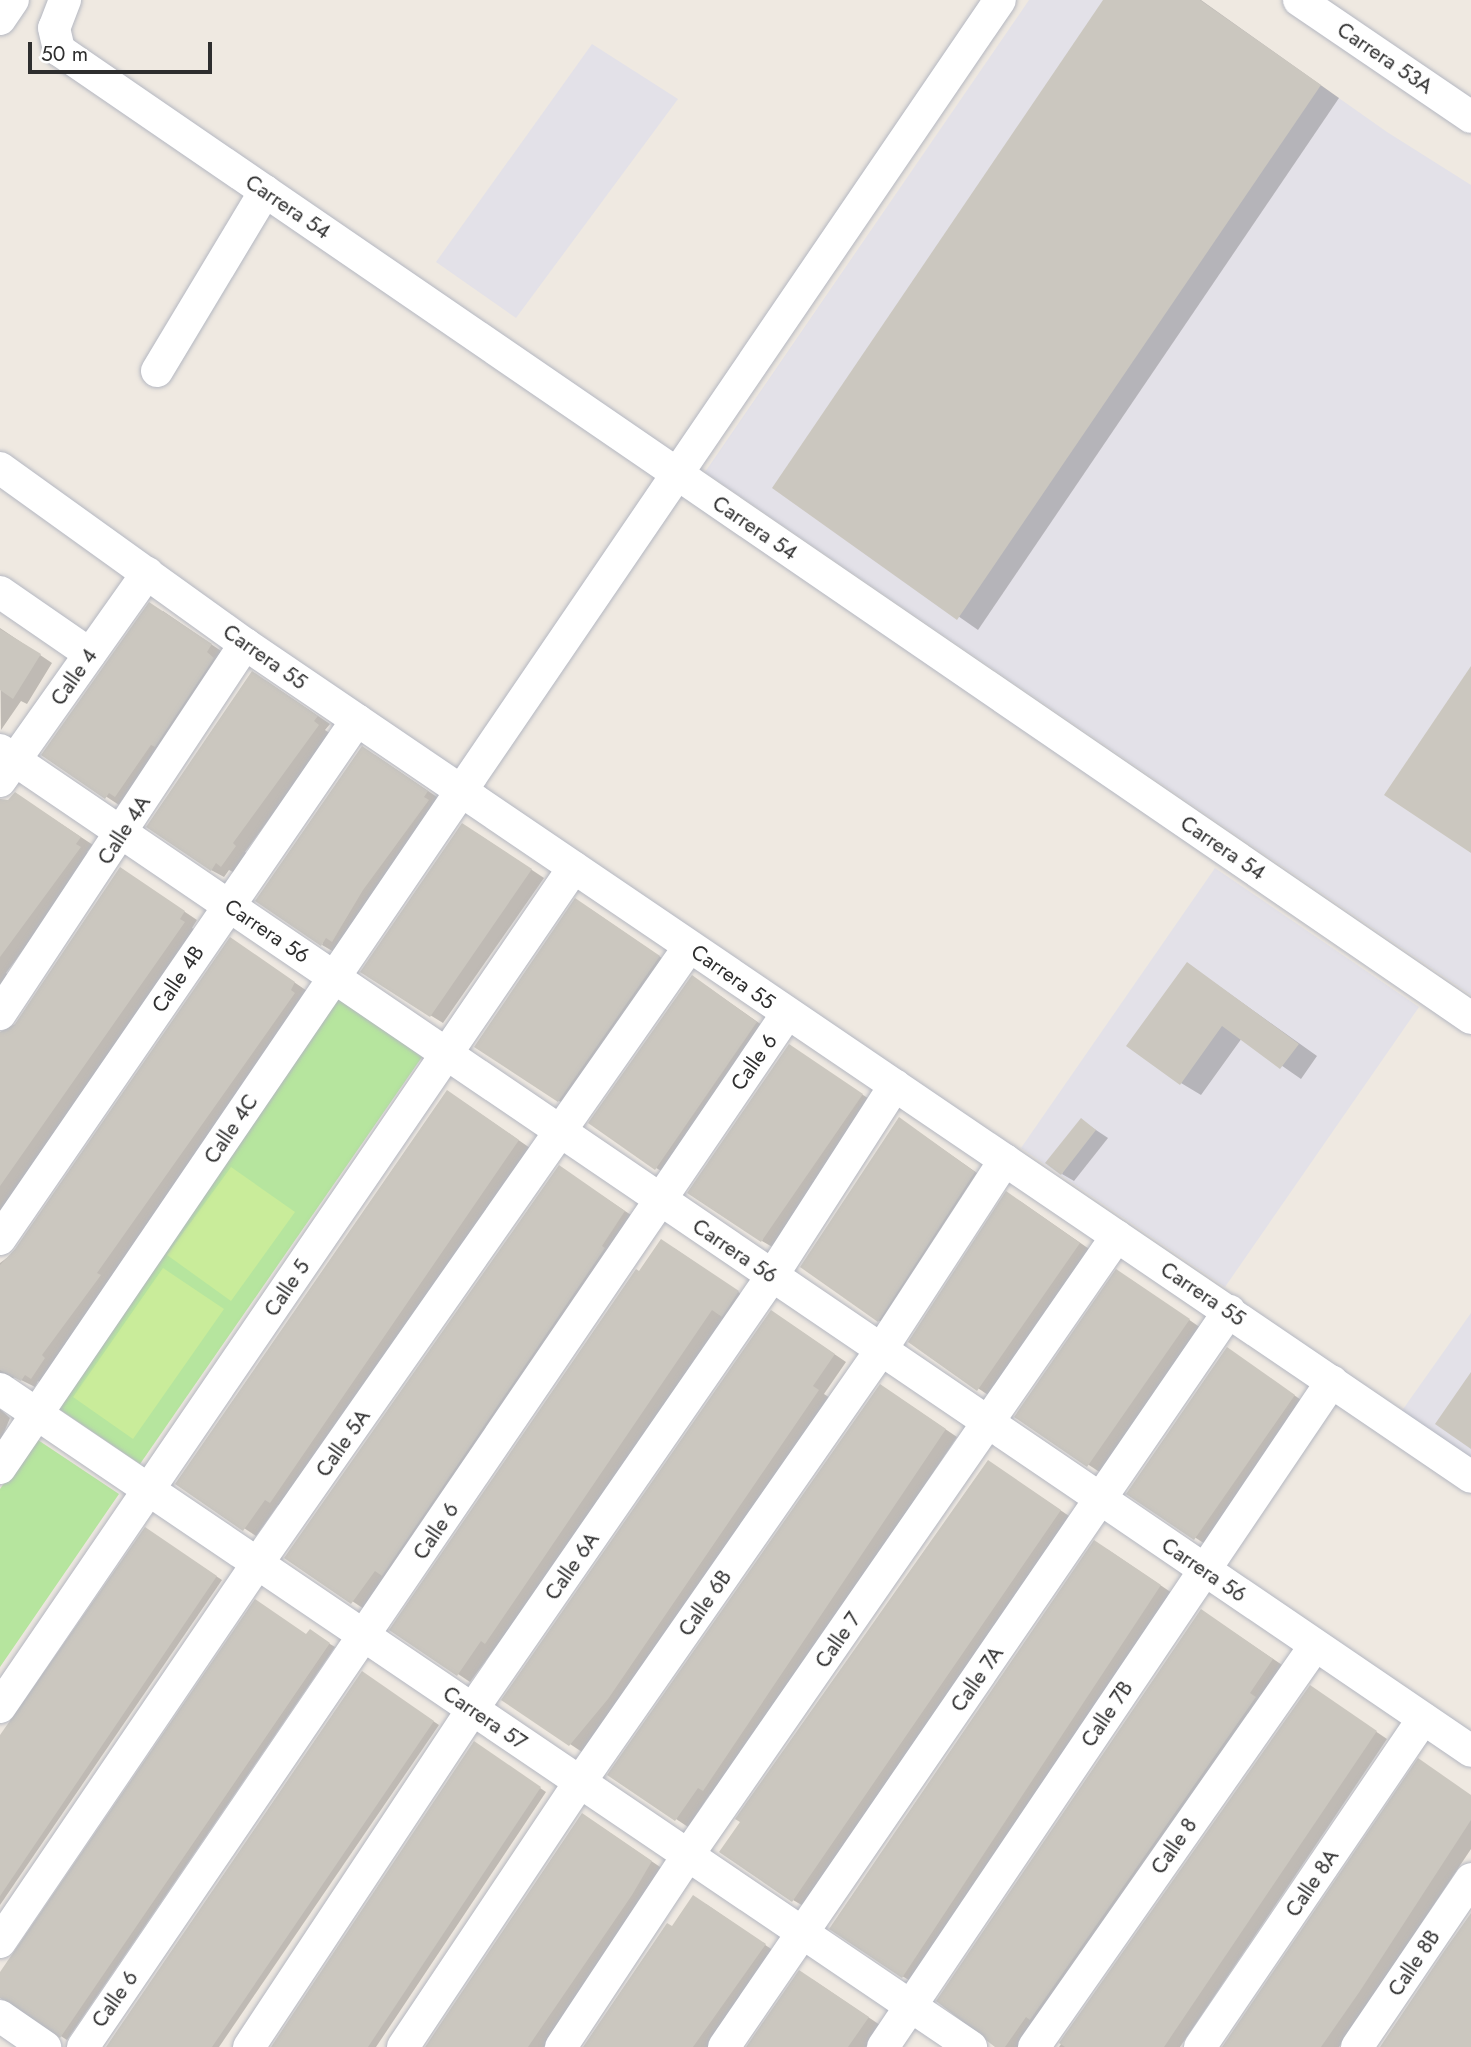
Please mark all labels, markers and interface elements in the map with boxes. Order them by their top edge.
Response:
street label: Carrera 53A [1332,17,1438,99]
scale bar [32,28,215,72]
text: 50 m [41,39,88,69]
street label: Carrera 54 [241,169,335,245]
street label: Carrera 54 [708,490,802,566]
street label: Carrera 55 [218,619,312,695]
street label: Calle 4 [45,644,103,710]
street label: Calle 4A [92,791,156,869]
street label: Carrera 54 [1176,810,1270,886]
street label: Carrera 56 [220,893,314,969]
street label: Carrera 55 [686,939,780,1015]
street label: Calle 4B [147,941,209,1017]
street label: Calle 6 [726,1029,782,1095]
street label: Calle 4C [199,1090,263,1168]
street label: Carrera 56 [688,1213,782,1289]
street label: Calle 5 [259,1255,315,1321]
street label: Carrera 55 [1156,1257,1250,1331]
street label: Calle 5A [311,1404,375,1482]
street label: Calle 6 [408,1498,464,1564]
street label: Calle 6A [540,1527,604,1605]
street label: Carrera 56 [1157,1532,1251,1608]
street label: Calle 6B [673,1565,737,1641]
street label: Calle 7 [810,1607,866,1673]
street label: Calle 7A [945,1641,1009,1717]
street label: Calle 7B [1076,1676,1138,1752]
street label: Carrera 57 [438,1681,532,1755]
street label: Calle 8 [1146,1813,1202,1879]
street label: Calle 8A [1280,1844,1344,1922]
street label: Calle 8B [1383,1925,1445,2001]
street label: Calle 6 [87,1966,143,2032]

